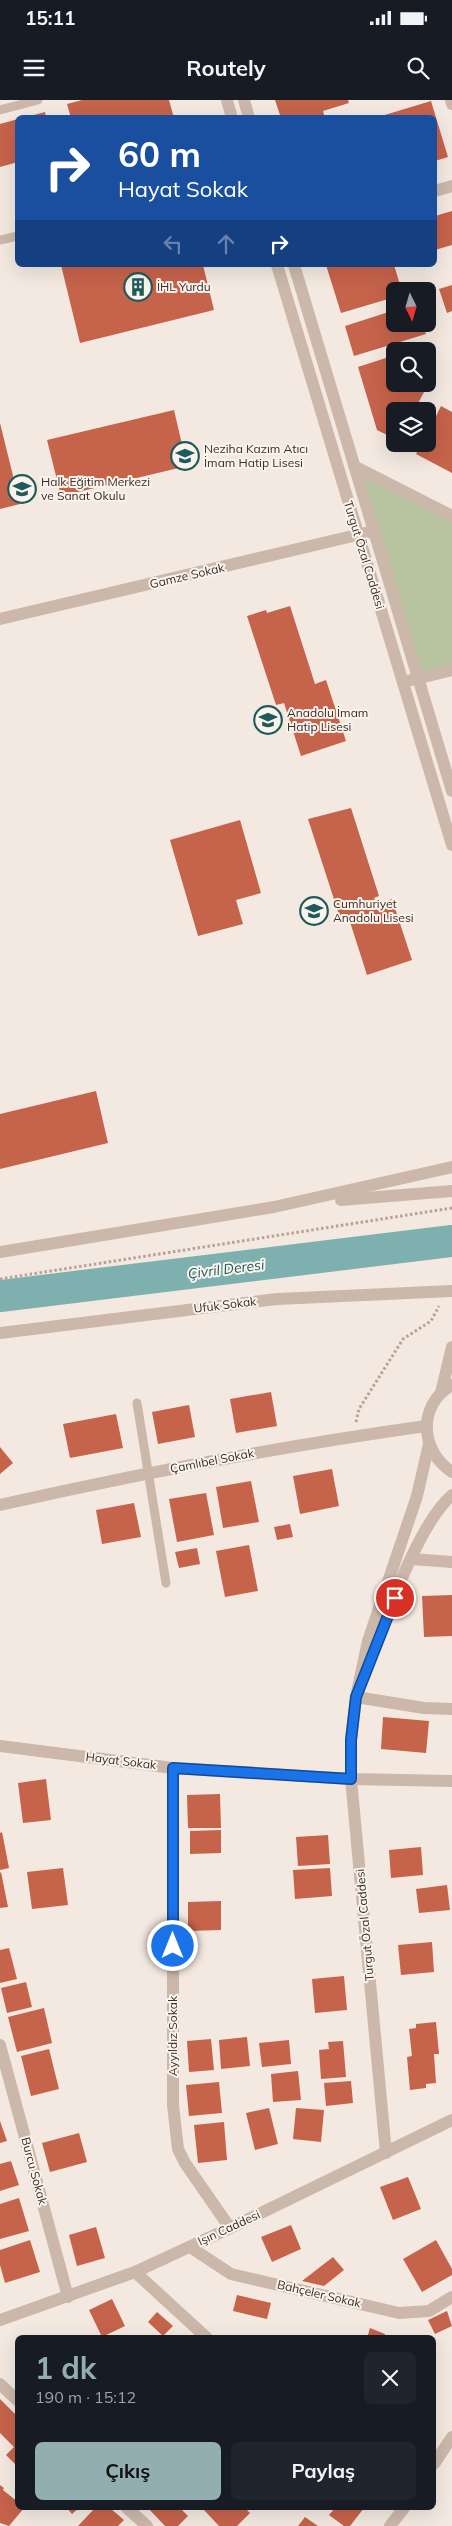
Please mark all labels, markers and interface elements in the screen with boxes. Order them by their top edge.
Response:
text: 15:11 [25,6,75,30]
icon: menu [20,54,48,82]
text: Routely [186,54,266,82]
icon: search [404,54,432,82]
text: 60 m [118,132,201,176]
icon: right [35,135,100,200]
text: Hayat Sokak [118,175,248,203]
icon: left [159,230,187,258]
icon: ahead [212,230,240,258]
icon: right [265,230,293,258]
building icon: İHL Yurdu [123,272,153,302]
place label: İHL Yurdu [157,279,211,294]
north arrow [386,282,436,332]
map controls [386,282,436,452]
button: search [386,342,436,392]
button: layers [386,402,436,452]
school or university icon: Neziha Kazım Atıcı İmam Hatip Lisesi [170,441,200,471]
place label: Neziha Kazım Atıcı İmam Hatip Lisesi [204,441,308,470]
school or university icon: Halk Eğitim Merkezi ve Sanat Okulu [7,474,37,504]
place label: Halk Eğitim Merkezi ve Sanat Okulu [41,474,150,503]
street label: Turgut Özal Caddesi [341,499,388,611]
street label: Gamze Sokak [148,559,226,591]
school or university icon: Anadolu İmam Hatip Lisesi [253,705,283,735]
place label: Anadolu İmam Hatip Lisesi [287,705,368,734]
school or university icon: Cumhuriyet Anadolu Lisesi [299,896,329,926]
place label: Cumhuriyet Anadolu Lisesi [333,896,414,925]
water label: Çivril Deresi [187,1255,266,1283]
street label: Ufuk Sokak [193,1293,258,1316]
street label: Çamlıbel Sokak [169,1445,256,1476]
pin [374,1577,416,1619]
icon: arrive [381,1584,409,1612]
street label: Hayat Sokak [85,1749,158,1772]
street label: Turgut Özal Caddesi [352,1868,377,1982]
position arrow [146,1919,198,1971]
street label: Ayyıldız Sokak [165,1995,180,2076]
street label: Burcu Sokak [18,2136,51,2207]
street label: Işın Caddesi [195,2207,262,2249]
street label: Bahçeler Sokak [276,2277,363,2311]
text: 1 dk [35,2349,96,2387]
button: close [364,2352,416,2404]
text: 190 m · 15:12 [35,2387,136,2407]
button: Çıkış [35,2442,221,2500]
button: Paylaş [231,2442,416,2500]

